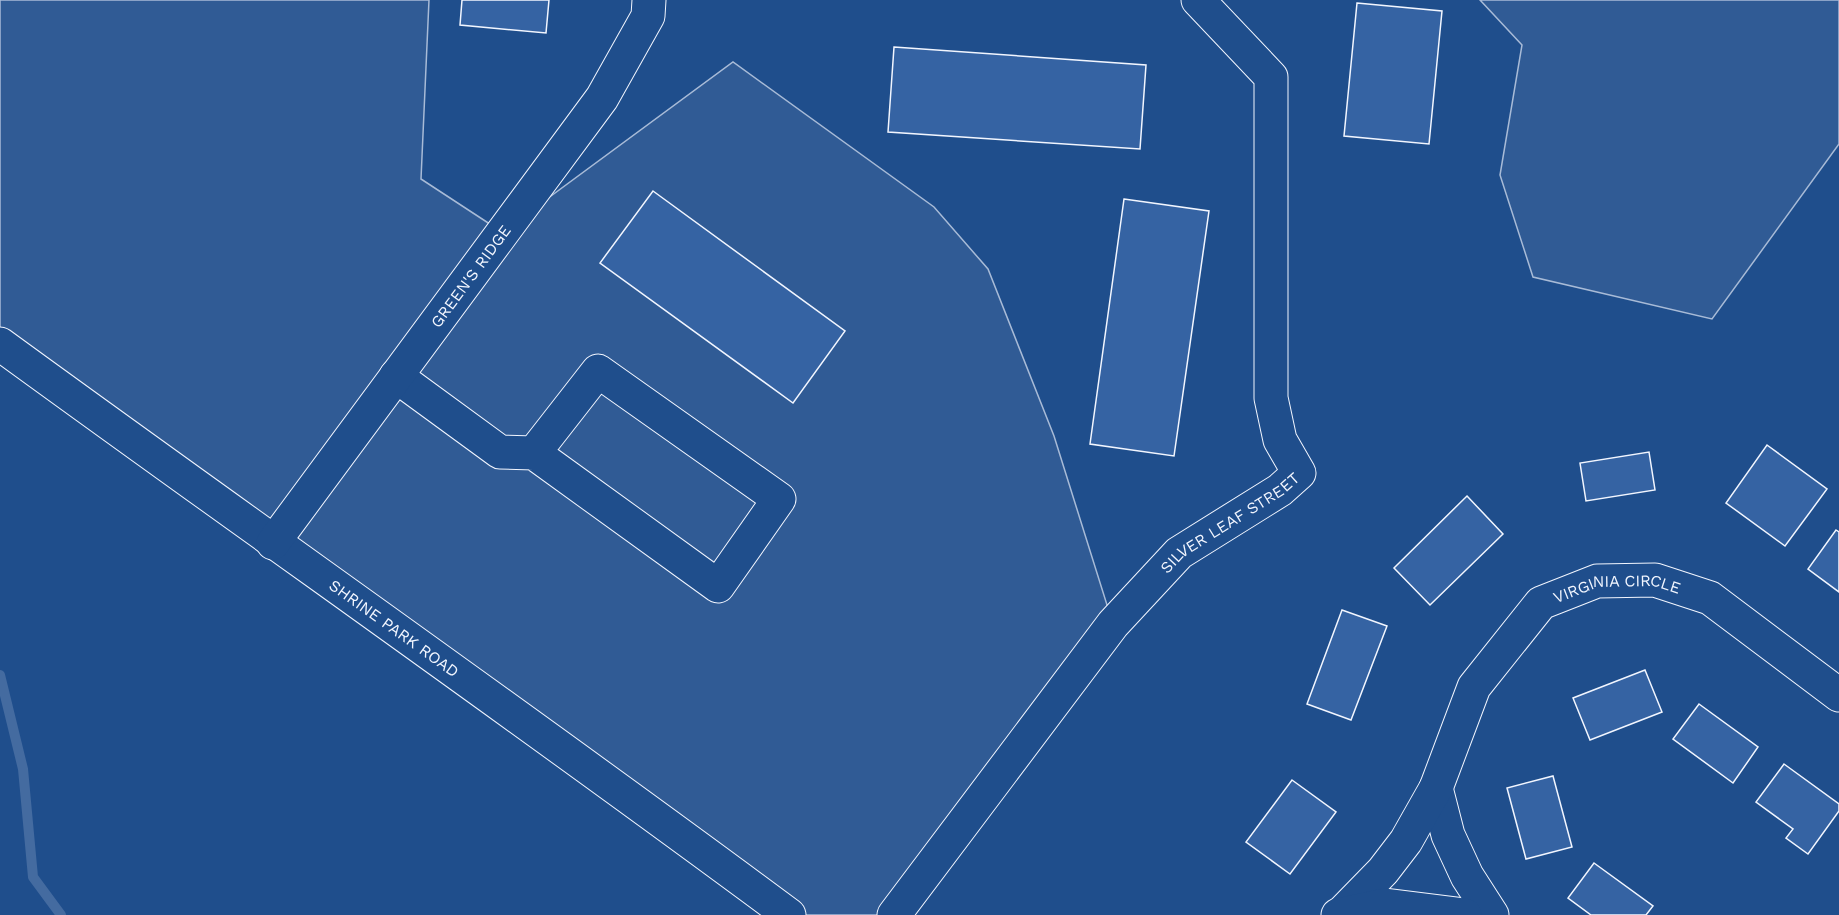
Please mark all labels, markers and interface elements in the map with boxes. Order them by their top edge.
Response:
street label: GREEN'S RIDGE [427,221,515,331]
street label: SILVER LEAF STREET [1156,468,1304,577]
street label: VIRGINIA CIRCLE [1551,570,1683,607]
street label: SHRINE PARK ROAD [326,575,463,681]

